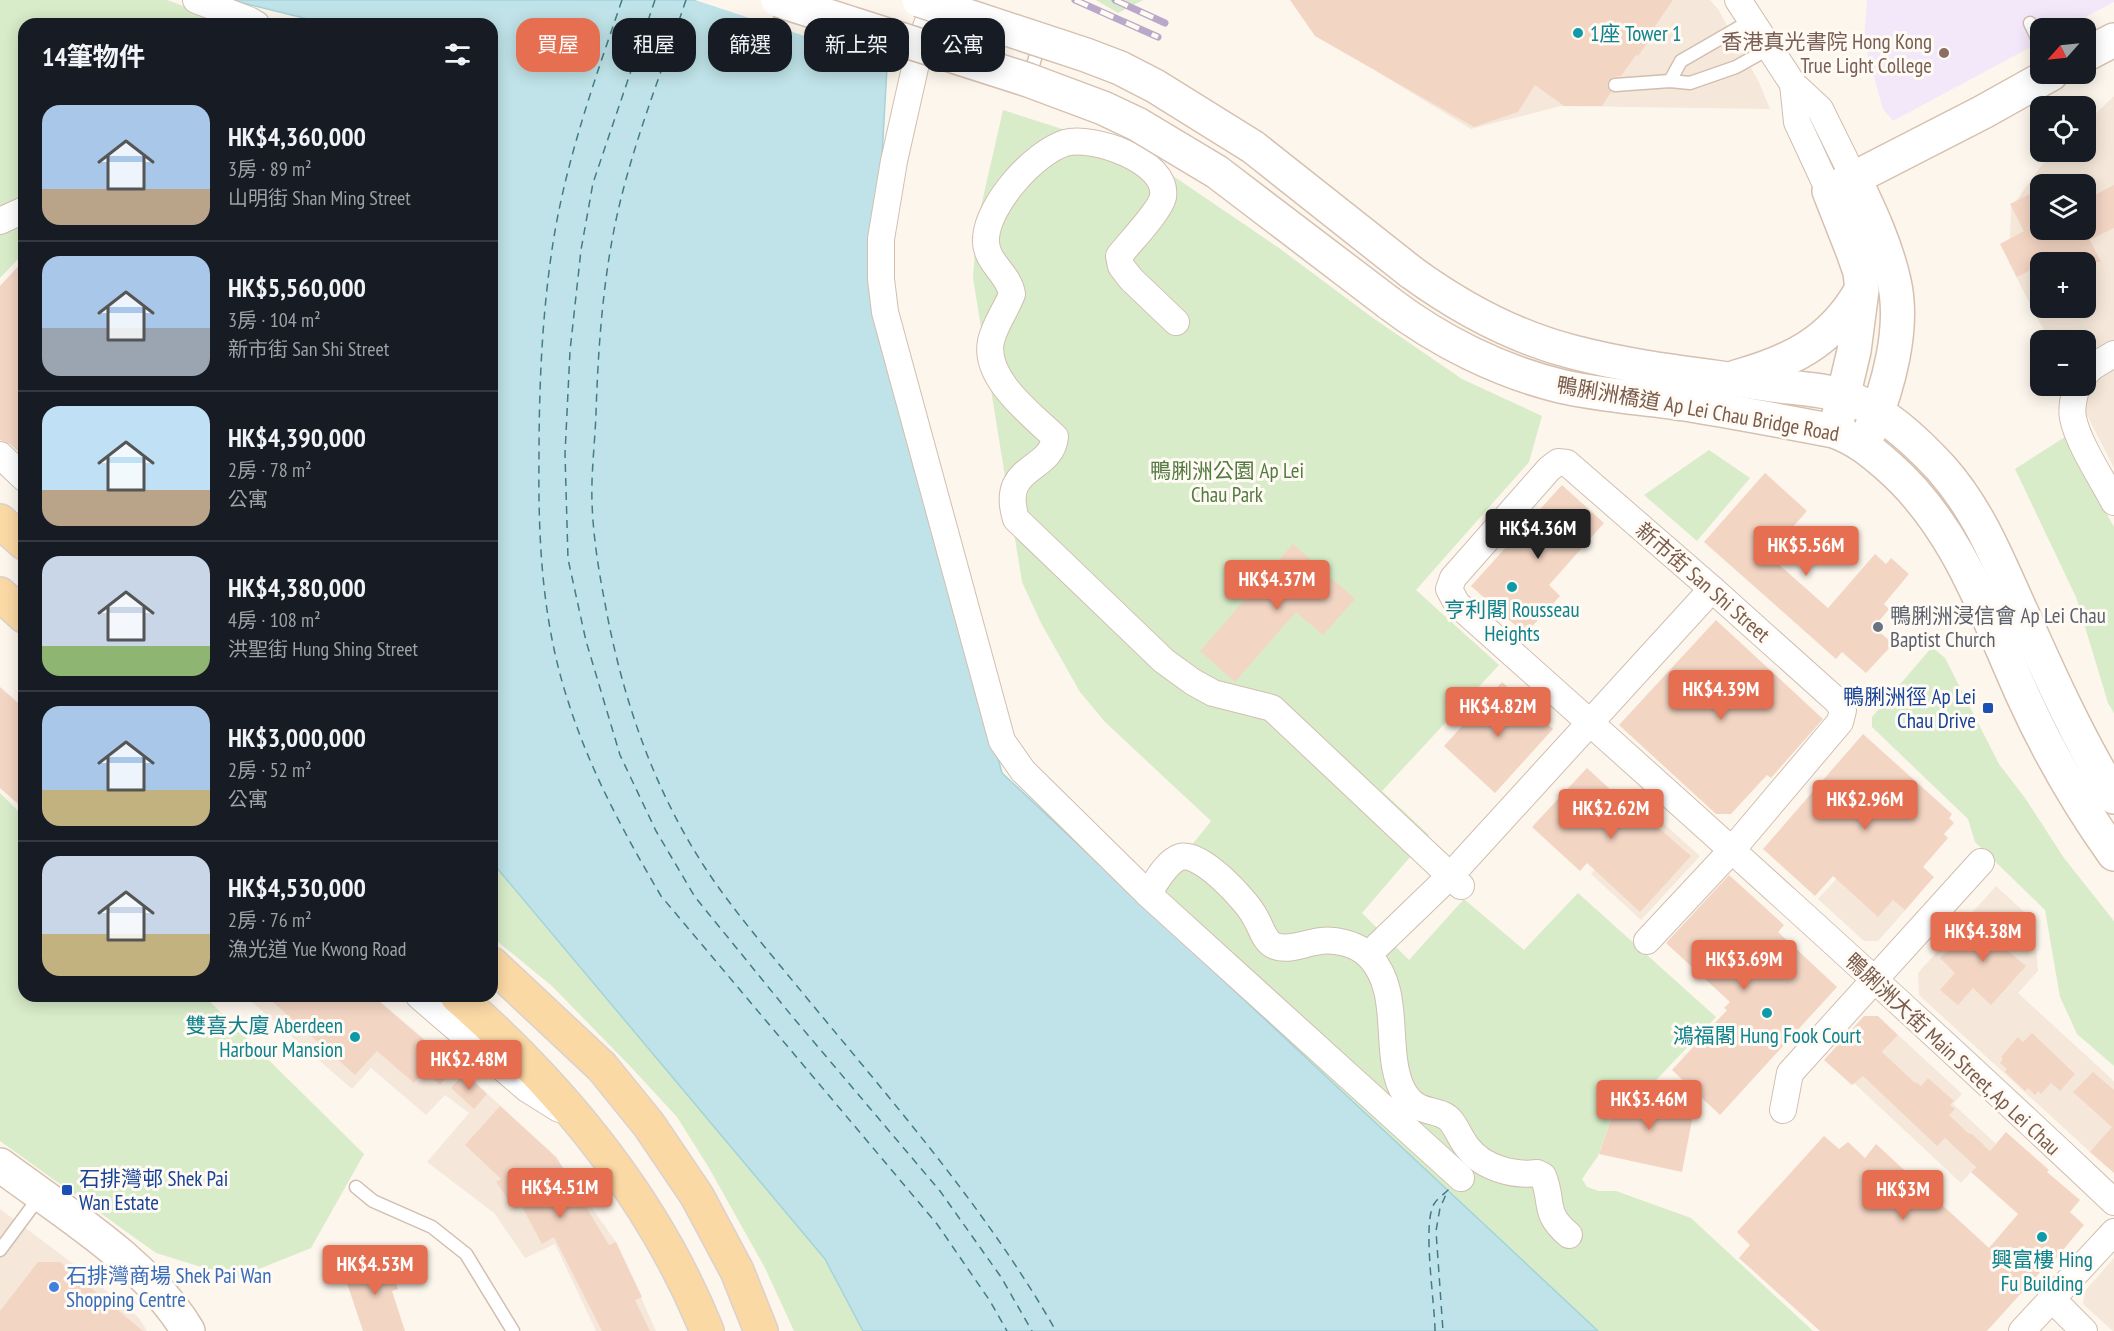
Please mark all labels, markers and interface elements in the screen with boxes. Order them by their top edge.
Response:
chip: 買屋 [516,18,600,72]
chip: 租屋 [612,18,696,72]
chip: 篩選 [708,18,792,72]
chip: 新上架 [804,18,909,72]
chip: 公寓 [921,18,1005,72]
north arrow [2030,18,2096,84]
map controls [2030,18,2096,396]
place label: 1座 Tower 1 [1590,20,1682,47]
marker: 1座 Tower 1 [1571,26,1585,40]
place label: 香港真光書院 Hong Kong True Light College [1722,28,1932,79]
icon: filters [441,38,474,71]
text: 14筆物件 [42,40,145,73]
marker: 香港真光書院 Hong Kong True Light College [1937,46,1951,60]
button: locate [2030,96,2096,162]
text: HK$4,360,000 [228,120,366,153]
icon: home [90,129,162,201]
text: 3房 · 89 m² [228,156,312,182]
button: layers [2030,174,2096,240]
text: 山明街 Shan Ming Street [228,185,411,211]
button: + [2030,252,2096,318]
text: HK$5,560,000 [228,271,366,304]
icon: home [90,280,162,352]
text: 3房 · 104 m² [228,307,321,333]
button: − [2030,330,2096,396]
text: 新市街 San Shi Street [228,336,389,362]
street label: 鴨脷洲橋道 Ap Lei Chau Bridge Road [1555,371,1841,447]
text: HK$4,390,000 [228,421,366,454]
icon: home [90,430,162,502]
text: 2房 · 78 m² [228,457,312,483]
park label: 鴨脷洲公園 Ap Lei Chau Park [1150,457,1304,508]
text: 公寓 [228,486,268,512]
pin: HK$4.36M [1476,509,1600,560]
text: HK$4.36M [1500,515,1576,541]
street label: 新市街 San Shi Street [1630,516,1776,648]
pin: HK$5.56M [1744,526,1868,577]
text: HK$5.56M [1768,532,1844,558]
pin: HK$4.37M [1215,560,1339,611]
text: HK$4.37M [1239,566,1315,592]
text: HK$4,380,000 [228,571,366,604]
icon: home [90,580,162,652]
marker: 亨利閣 Rousseau Heights [1505,580,1519,594]
place label: 亨利閣 Rousseau Heights [1444,596,1580,647]
place label: 鴨脷洲浸信會 Ap Lei Chau Baptist Church [1890,602,2106,653]
text: 4房 · 108 m² [228,607,321,633]
marker: 鴨脷洲浸信會 Ap Lei Chau Baptist Church [1871,620,1885,634]
text: 洪聖街 Hung Shing Street [228,636,418,662]
pin: HK$4.39M [1659,670,1783,721]
text: HK$4.39M [1683,676,1759,702]
place label: 鴨脷洲徑 Ap Lei Chau Drive [1843,683,1976,734]
pin: HK$4.82M [1436,687,1560,738]
text: HK$4.82M [1460,693,1536,719]
marker: 鴨脷洲徑 Ap Lei Chau Drive [1981,701,1995,715]
text: HK$3,000,000 [228,721,366,754]
icon: home [90,730,162,802]
text: 2房 · 52 m² [228,757,312,783]
pin: HK$2.96M [1803,780,1927,831]
text: 公寓 [228,786,268,812]
text: HK$2.96M [1827,786,1903,812]
pin: HK$2.62M [1549,789,1673,840]
text: HK$2.62M [1573,795,1649,821]
text: HK$4,530,000 [228,871,366,904]
icon: home [90,880,162,952]
text: 2房 · 76 m² [228,907,312,933]
pin: HK$4.38M [1921,912,2045,963]
text: HK$4.38M [1945,918,2021,944]
text: 漁光道 Yue Kwong Road [228,936,406,962]
pin: HK$3.69M [1682,940,1806,991]
text: HK$3.69M [1706,946,1782,972]
street label: 鴨脷洲大街 Main Street, Ap Lei Chau [1840,947,2066,1161]
marker: 鴻福閣 Hung Fook Court [1760,1006,1774,1020]
place label: 雙喜大廈 Aberdeen Harbour Mansion [186,1012,343,1063]
place label: 鴻福閣 Hung Fook Court [1673,1022,1862,1049]
marker: 雙喜大廈 Aberdeen Harbour Mansion [348,1030,362,1044]
pin: HK$2.48M [407,1040,531,1091]
text: HK$2.48M [431,1046,507,1072]
pin: HK$3.46M [1587,1080,1711,1131]
text: HK$3.46M [1611,1086,1687,1112]
place label: 石排灣邨 Shek Pai Wan Estate [79,1165,228,1216]
pin: HK$4.51M [498,1168,622,1219]
pin: HK$3M [1861,1170,1945,1221]
text: HK$4.51M [522,1174,598,1200]
text: HK$3M [1876,1176,1930,1202]
marker: 石排灣邨 Shek Pai Wan Estate [60,1183,74,1197]
marker: 興富樓 Hing Fu Building [2035,1230,2049,1244]
pin: HK$4.53M [313,1245,437,1296]
place label: 興富樓 Hing Fu Building [1991,1246,2093,1297]
text: HK$4.53M [337,1251,413,1277]
place label: 石排灣商場 Shek Pai Wan Shopping Centre [66,1262,271,1313]
marker: 石排灣商場 Shek Pai Wan Shopping Centre [47,1280,61,1294]

